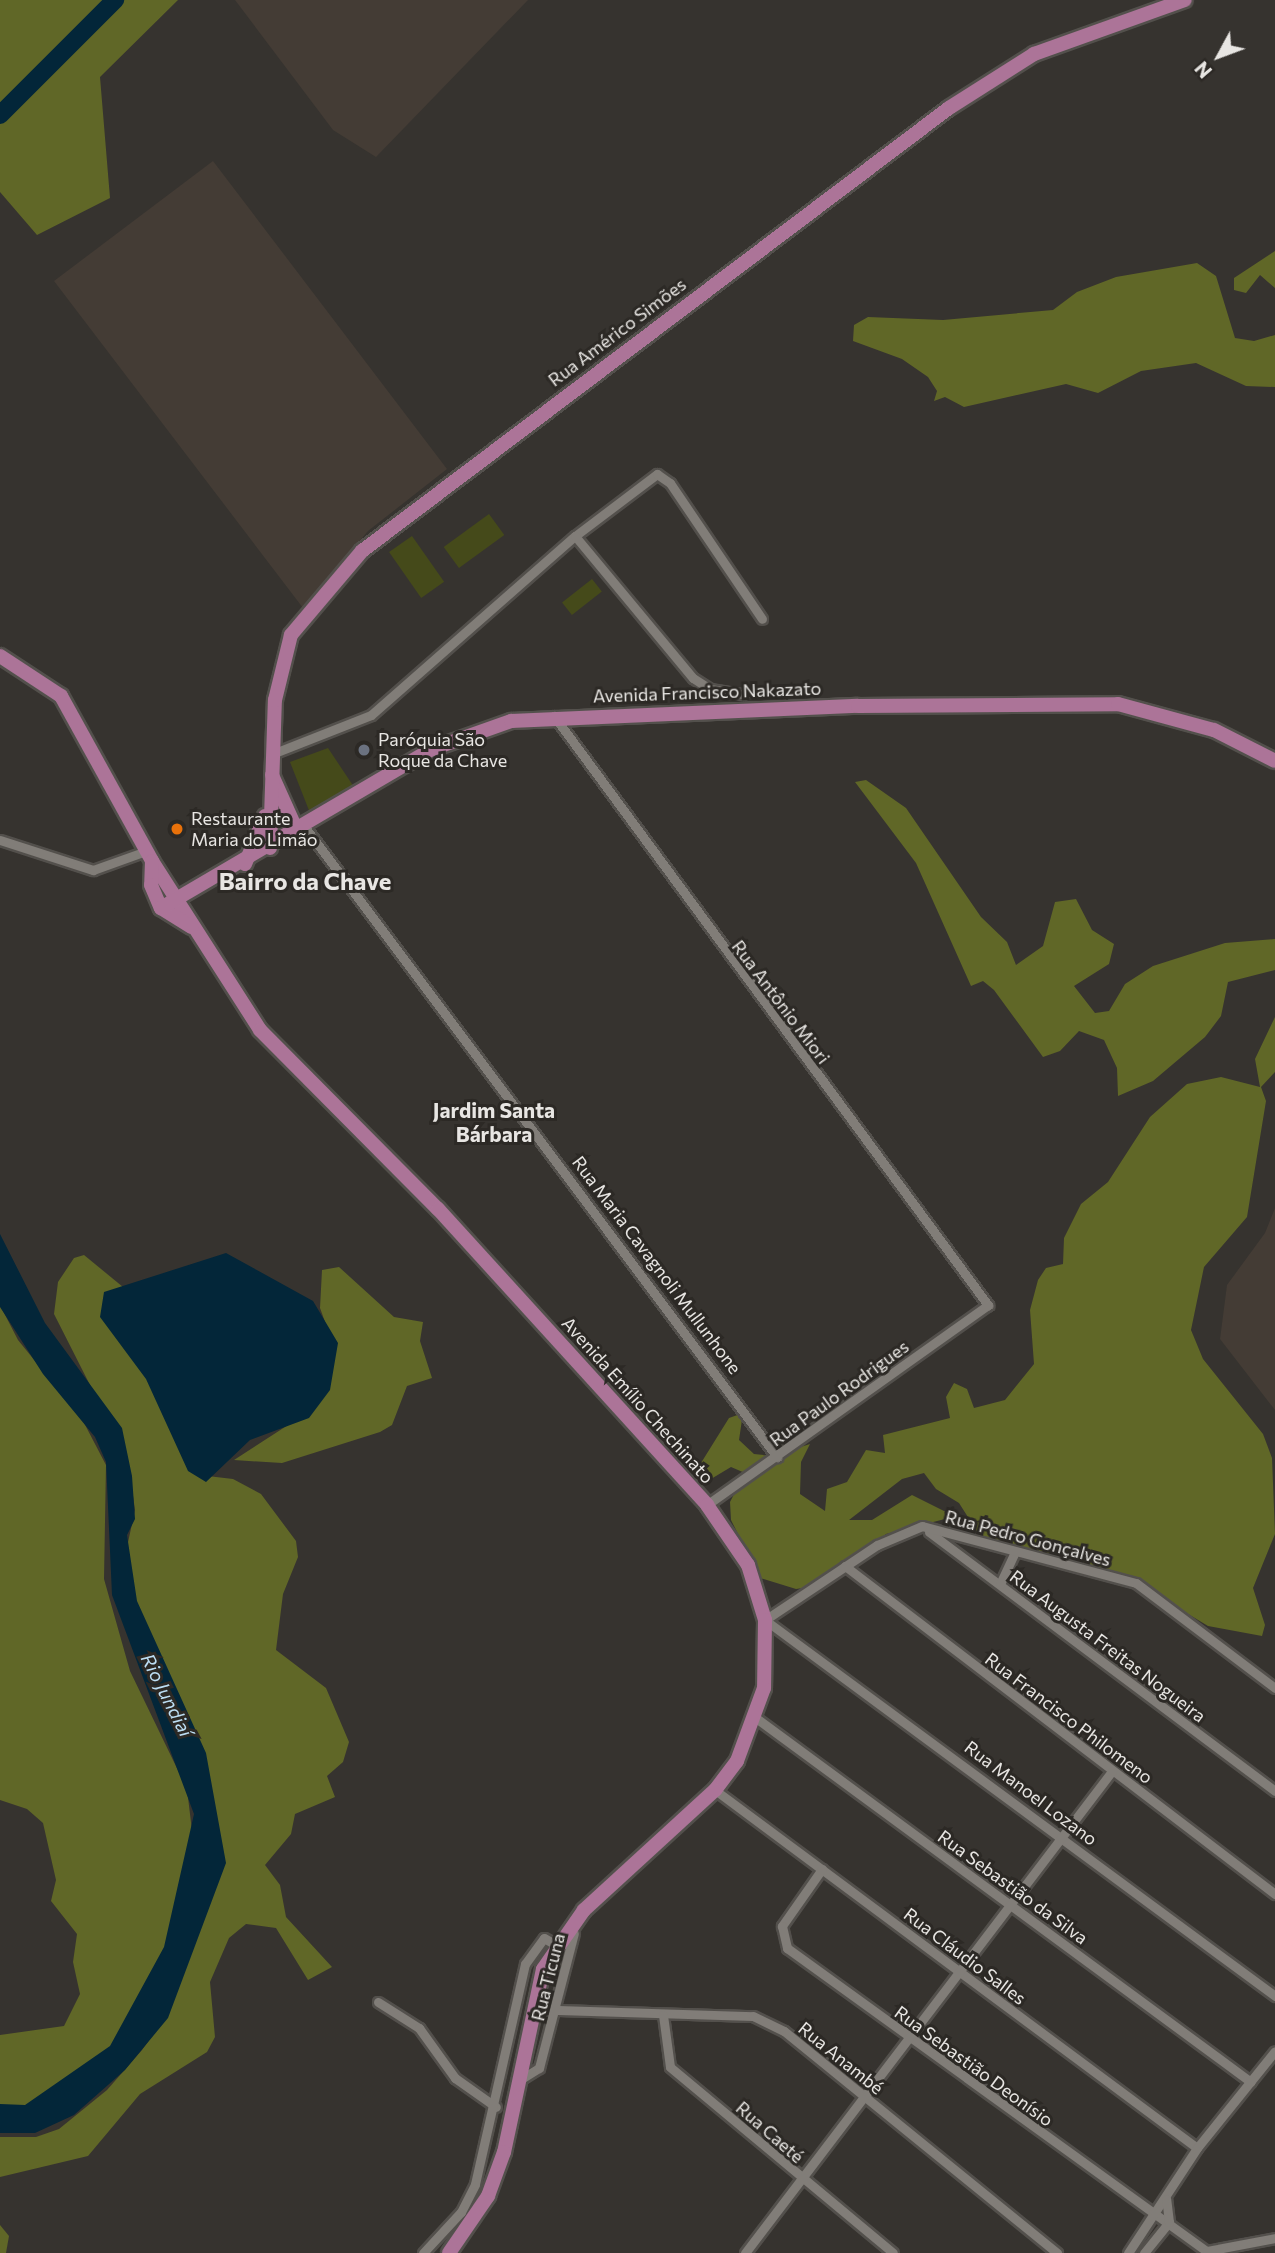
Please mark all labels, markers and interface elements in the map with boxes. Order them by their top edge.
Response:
north arrow [1184,21,1254,91]
text: N [1189,57,1216,83]
street label: Rua Américo Simões [544,273,690,391]
street label: Avenida Francisco Nakazato [592,677,822,707]
place label: Paróquia São Roque da Chave [378,729,507,772]
marker: Paróquia São Roque da Chave [356,742,372,758]
place label: Restaurante Maria do Limão [191,808,317,850]
marker: Restaurante Maria do Limão [169,821,185,837]
district label: Bairro da Chave [219,867,391,895]
street label: Rua Antônio Miori [727,936,835,1068]
district label: Jardim Santa Bárbara [433,1097,555,1147]
street label: Rua Maria Cavagnoli Mullunhone [568,1152,746,1378]
street label: Avenida Emílio Chechinato [558,1312,718,1488]
street label: Rua Paulo Rodrigues [765,1335,913,1451]
street label: Rua Pedro Gonçalves [943,1505,1113,1571]
street label: Rua Augusta Freitas Nogueira [1006,1565,1210,1727]
street label: Rua Francisco Philomeno [981,1648,1157,1788]
water label: Rio Jundiaí [136,1650,198,1740]
street label: Rua Manoel Lozano [960,1736,1102,1850]
street label: Rua Sebastião da Silva [934,1825,1092,1949]
street label: Rua Cláudio Salles [900,1903,1030,2009]
street label: Rua Ticuna [527,1931,569,2023]
street label: Rua Sebastião Deonísio [891,2001,1057,2131]
street label: Rua Anambé [794,2017,888,2099]
street label: Rua Caeté [732,2097,808,2167]

